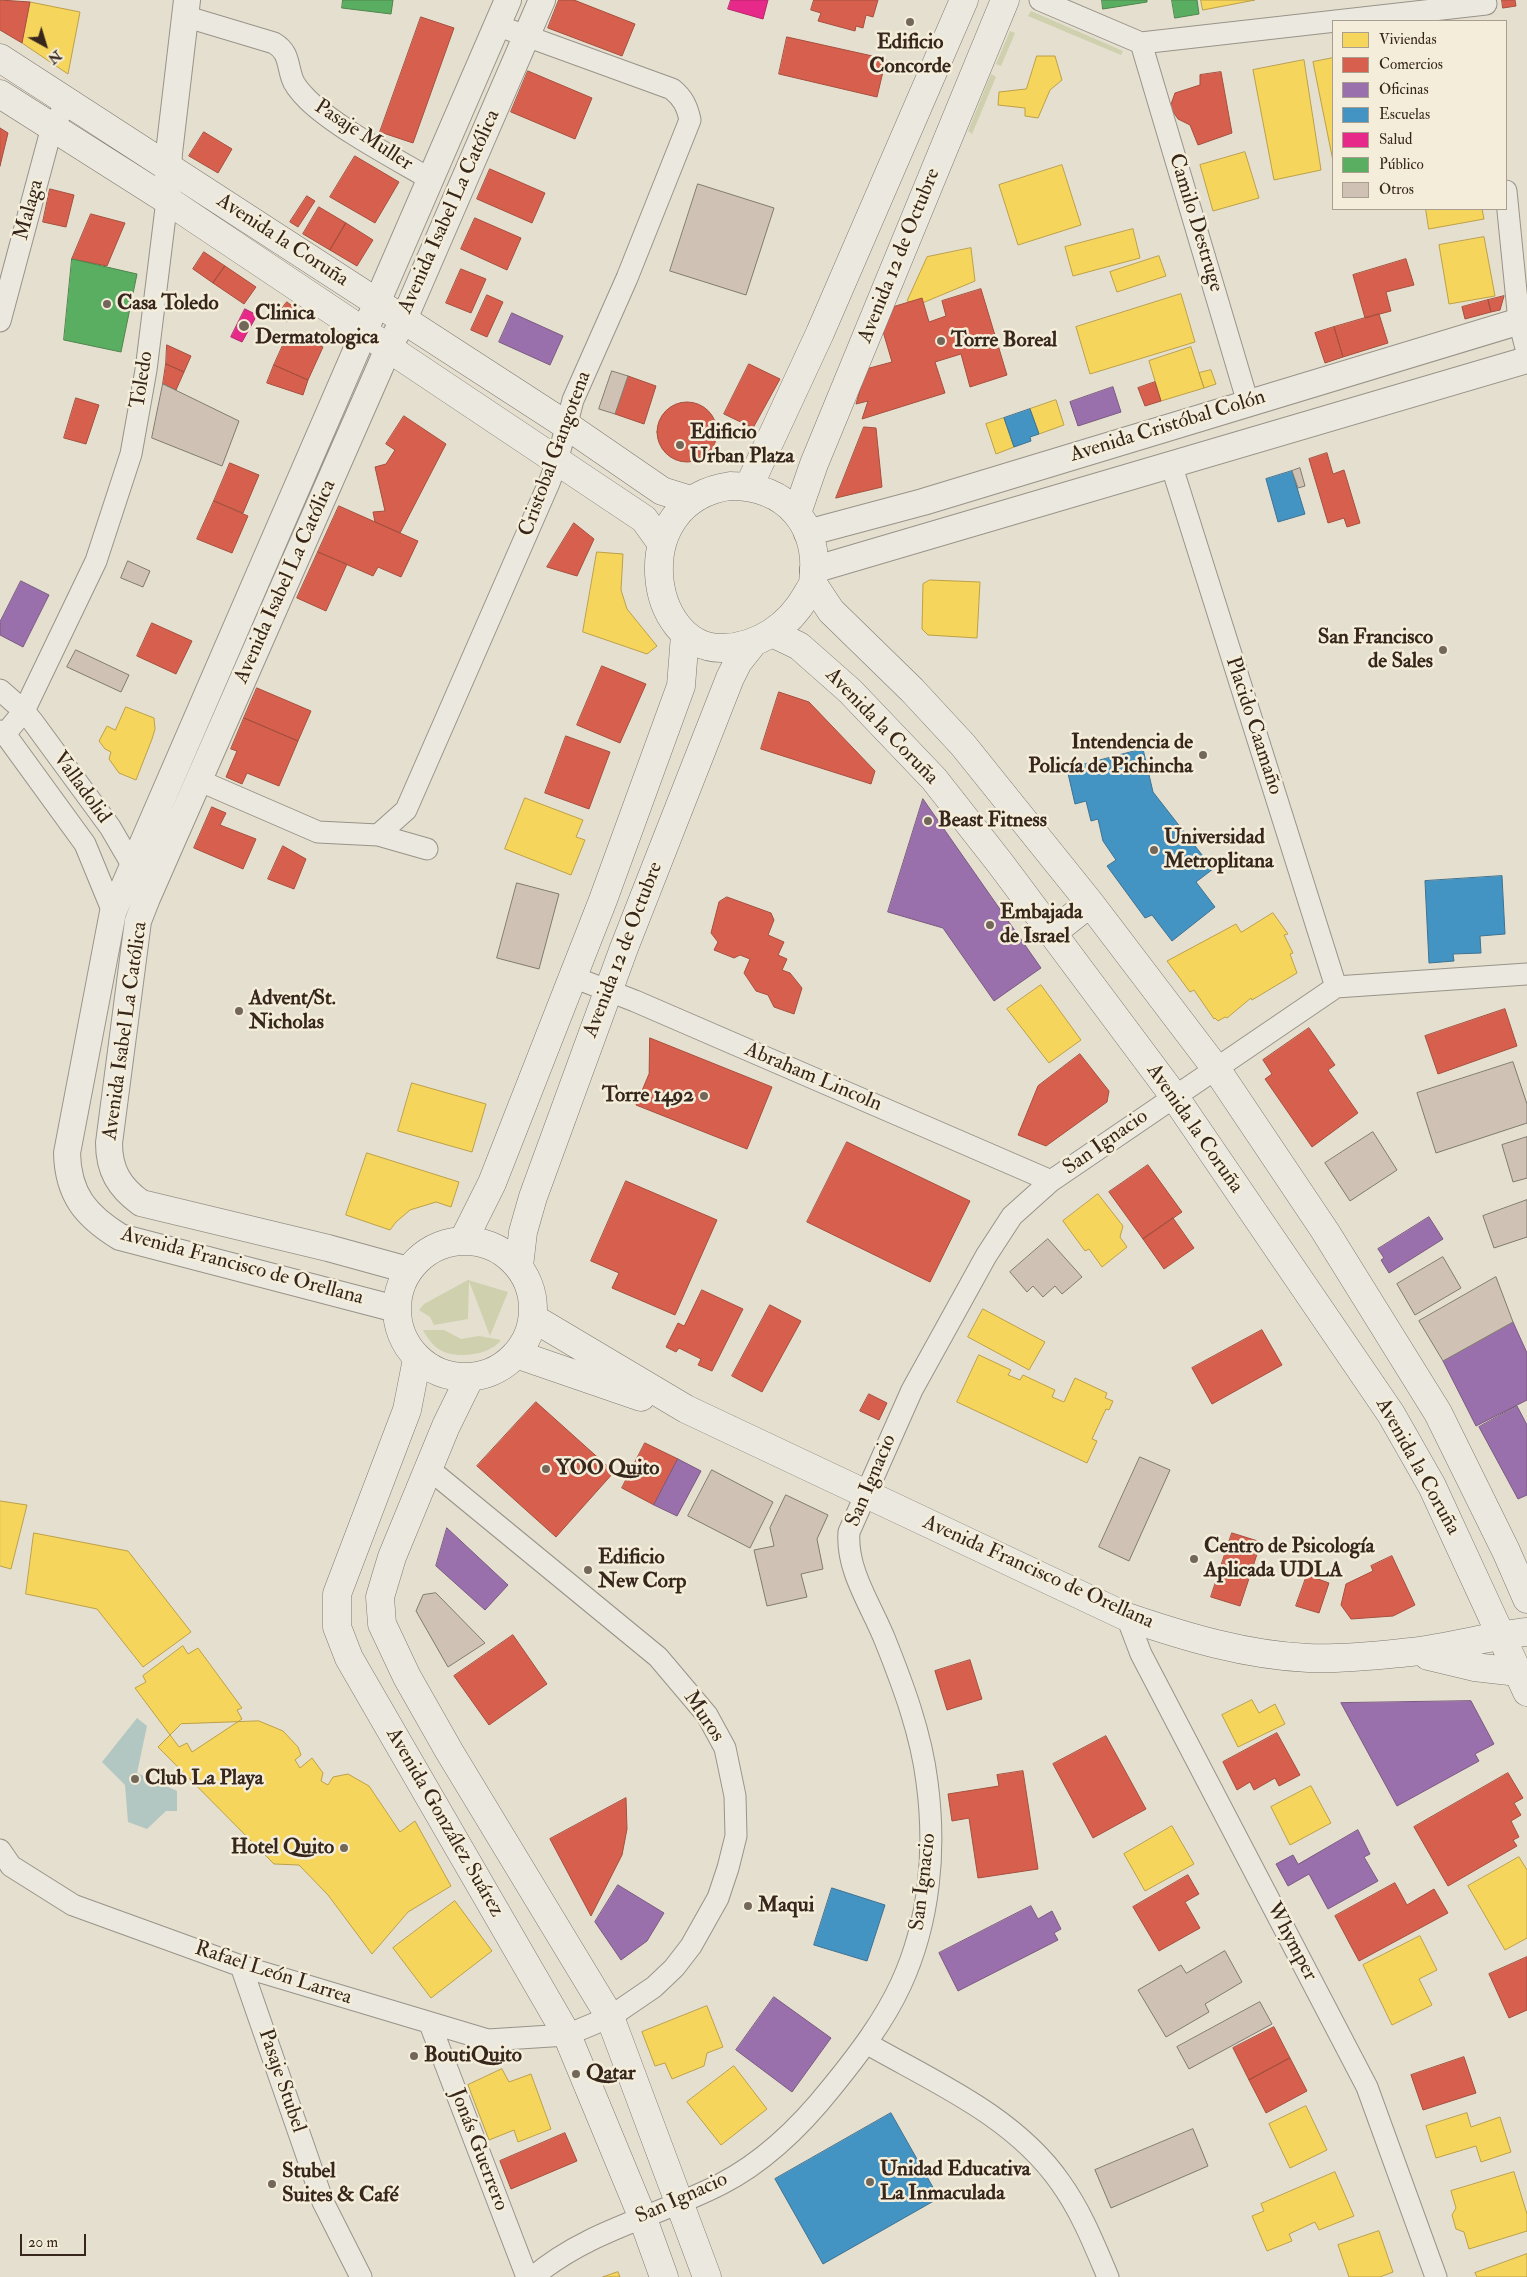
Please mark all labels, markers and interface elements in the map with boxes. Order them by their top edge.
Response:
marker: Edificio Concorde [904,16,916,28]
north arrow [20,20,70,70]
legend [1332,20,1507,210]
place label: Edificio Concorde [869,30,951,80]
text: Viviendas [1379,30,1437,49]
text: N [45,46,65,68]
text: Comercios [1379,55,1443,74]
text: Oficinas [1379,80,1429,99]
street label: Pasaje Muller [309,95,417,177]
text: Escuelas [1379,105,1430,124]
street label: Avenida Isabel La Católica [394,106,506,318]
text: Salud [1379,130,1412,149]
street label: Camilo Destruge [1162,151,1228,295]
text: Público [1379,155,1424,174]
street label: Avenida 12 de Octubre [853,165,947,347]
street label: Malaga [10,177,50,243]
text: Otros [1379,180,1414,199]
street label: Avenida la Coruña [211,189,353,293]
place label: Casa Toledo [117,291,219,317]
marker: Casa Toledo [101,298,113,310]
place label: Clinica Dermatologica [255,301,379,351]
marker: Clinica Dermatologica [237,319,251,333]
place label: Torre Boreal [951,328,1057,354]
marker: Torre Boreal [935,335,947,347]
street label: Toledo [126,350,160,410]
street label: Cristobal Gangotena [514,368,598,540]
street label: Avenida Cristóbal Colón [1067,385,1269,469]
place label: Edificio Urban Plaza [690,420,794,470]
marker: Edificio Urban Plaza [674,439,686,451]
street label: Avenida Isabel La Católica [230,476,342,688]
place label: San Francisco de Sales [1318,625,1433,675]
marker: San Francisco de Sales [1437,644,1449,656]
street label: Placido Caamaño [1219,654,1287,798]
street label: Avenida la Coruña [819,663,943,791]
place label: Intendencia de Policía de Pichincha [1028,730,1193,780]
street label: Valladolid [47,747,115,829]
marker: Intendencia de Policía de Pichincha [1197,749,1209,761]
place label: Beast Fitness [938,808,1047,834]
marker: Beast Fitness [922,815,934,827]
place label: Universidad Metroplitana [1164,825,1274,875]
marker: Universidad Metroplitana [1148,844,1160,856]
street label: Avenida 12 de Octubre [579,859,669,1041]
place label: Embajada de Israel [1000,900,1083,950]
marker: Embajada de Israel [984,919,996,931]
street label: Avenida Isabel La Católica [98,920,154,1142]
place label: Advent/St. Nicholas [249,986,336,1036]
marker: Advent/St. Nicholas [233,1005,245,1017]
street label: Abraham Lincoln [741,1038,885,1118]
street label: Avenida la Coruña [1140,1059,1248,1199]
place label: Torre 1492 [602,1083,694,1109]
marker: Torre 1492 [698,1090,710,1102]
street label: San Ignacio [1059,1105,1153,1181]
street label: Avenida Francisco de Orellana [118,1222,366,1312]
street label: Avenida la Coruña [1369,1394,1465,1540]
street label: San Ignacio [841,1431,903,1531]
place label: YOO Quito [556,1456,659,1482]
marker: YOO Quito [540,1463,552,1475]
street label: Avenida Francisco de Orellana [919,1511,1157,1635]
place label: Centro de Psicología Aplicada UDLA [1204,1534,1374,1584]
place label: Edificio New Corp [598,1545,686,1595]
marker: Centro de Psicología Aplicada UDLA [1188,1553,1200,1565]
marker: Edificio New Corp [582,1564,594,1576]
street label: Muros [677,1687,729,1747]
street label: Avenida González Suárez [380,1724,508,1922]
place label: Club La Playa [145,1766,263,1792]
marker: Club La Playa [129,1773,141,1785]
street label: San Ignacio [906,1832,942,1932]
place label: Hotel Quito [231,1835,334,1861]
marker: Hotel Quito [338,1842,350,1854]
place label: Maqui [758,1893,814,1919]
street label: Whymper [1260,1899,1322,1985]
marker: Maqui [742,1900,754,1912]
street label: Rafael León Larrea [191,1937,355,2011]
street label: Pasaje Stubel [251,2026,311,2136]
place label: BoutiQuito [424,2043,522,2069]
marker: BoutiQuito [408,2050,420,2062]
place label: Qatar [586,2061,636,2087]
marker: Qatar [570,2068,582,2080]
street label: Jonás Guerrero [443,2085,513,2215]
place label: Unidad Educativa La Inmaculada [880,2157,1030,2207]
place label: Stubel Suites & Café [282,2159,398,2209]
street label: San Ignacio [632,2168,732,2230]
marker: Unidad Educativa La Inmaculada [864,2176,876,2188]
marker: Stubel Suites & Café [266,2178,278,2190]
scale bar [22,2224,89,2256]
text: 20 m [28,2233,58,2252]

